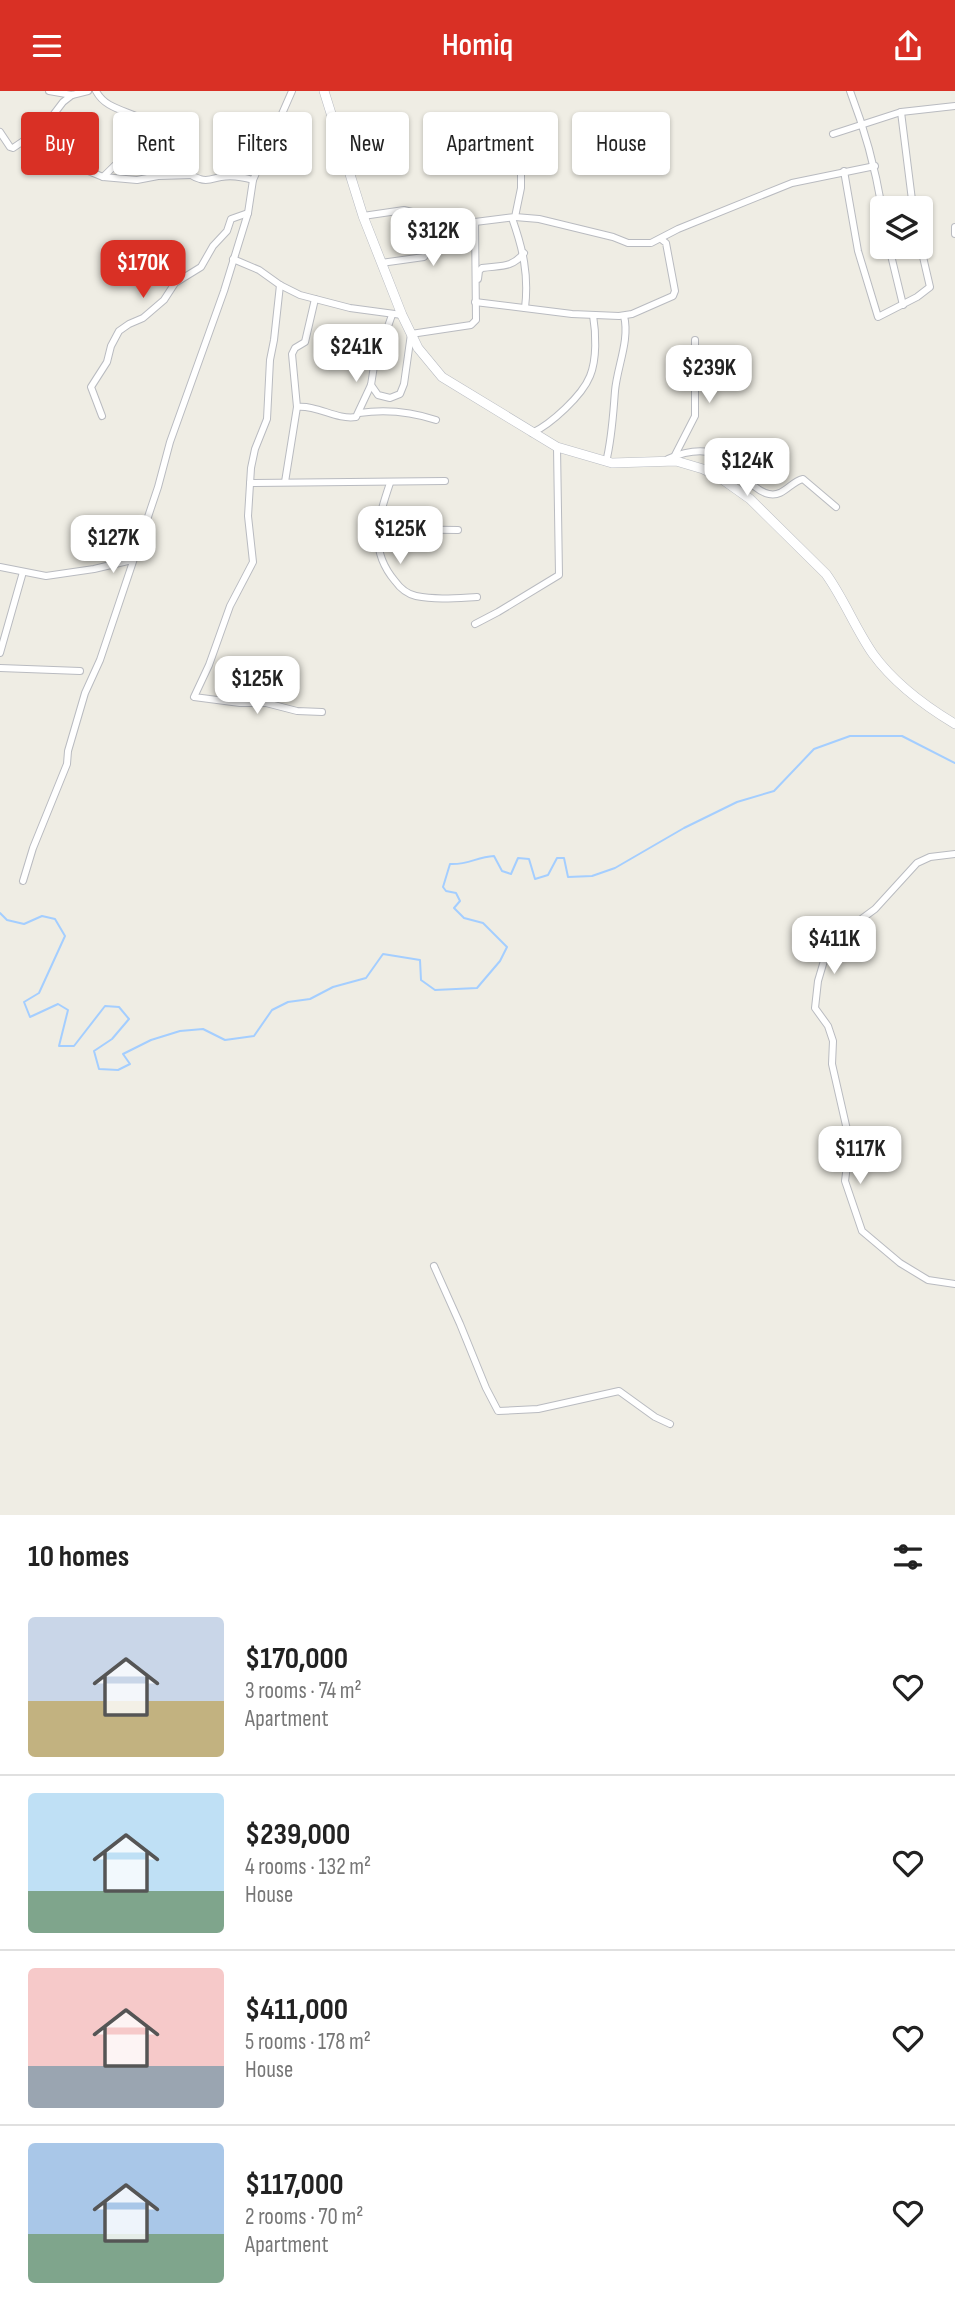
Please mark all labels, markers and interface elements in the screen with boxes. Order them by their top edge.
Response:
text: Homiq [442,26,513,65]
icon: menu [28,27,66,65]
icon: share [889,27,927,65]
chip: Buy [21,112,99,175]
chip: Rent [113,112,199,175]
chip: Filters [213,112,312,175]
chip: New [326,112,409,175]
chip: Apartment [423,112,558,175]
chip: House [572,112,670,175]
map controls [870,196,933,259]
button: layers [870,196,933,259]
pin: $312K [384,209,482,268]
text: $312K [407,217,459,245]
pin: $170K [94,241,192,300]
text: $170K [117,249,169,277]
pin: $241K [307,324,405,384]
text: $241K [329,333,383,361]
pin: $239K [660,345,758,405]
text: $239K [682,354,736,382]
pin: $124K [698,439,796,498]
text: $124K [720,447,774,475]
pin: $125K [351,507,449,566]
pin: $127K [64,515,162,575]
text: $125K [374,515,426,543]
text: $127K [87,524,139,552]
pin: $125K [208,657,306,716]
text: $125K [231,665,283,693]
pin: $411K [785,917,883,976]
text: $411K [808,925,860,953]
pin: $117K [811,1127,909,1186]
text: $117K [834,1135,886,1163]
icon: filters [889,1538,927,1576]
text: 10 homes [28,1539,129,1575]
text: $170,000 [245,1641,348,1677]
icon: home [84,1645,168,1729]
icon: heart [889,1668,927,1706]
text: 3 rooms · 74 m² [245,1677,362,1705]
text: Apartment [245,1705,329,1733]
text: $239,000 [245,1817,350,1853]
icon: home [84,1821,168,1905]
icon: heart [889,1844,927,1882]
text: 4 rooms · 132 m² [245,1853,371,1881]
text: House [245,1881,293,1909]
text: $411,000 [245,1992,348,2028]
icon: home [84,1996,168,2080]
icon: heart [889,2019,927,2057]
text: 5 rooms · 178 m² [245,2028,371,2056]
text: House [245,2056,293,2084]
text: $117,000 [245,2167,343,2203]
icon: home [84,2171,168,2255]
icon: heart [889,2194,927,2232]
text: 2 rooms · 70 m² [245,2203,363,2231]
text: Apartment [245,2231,329,2259]

